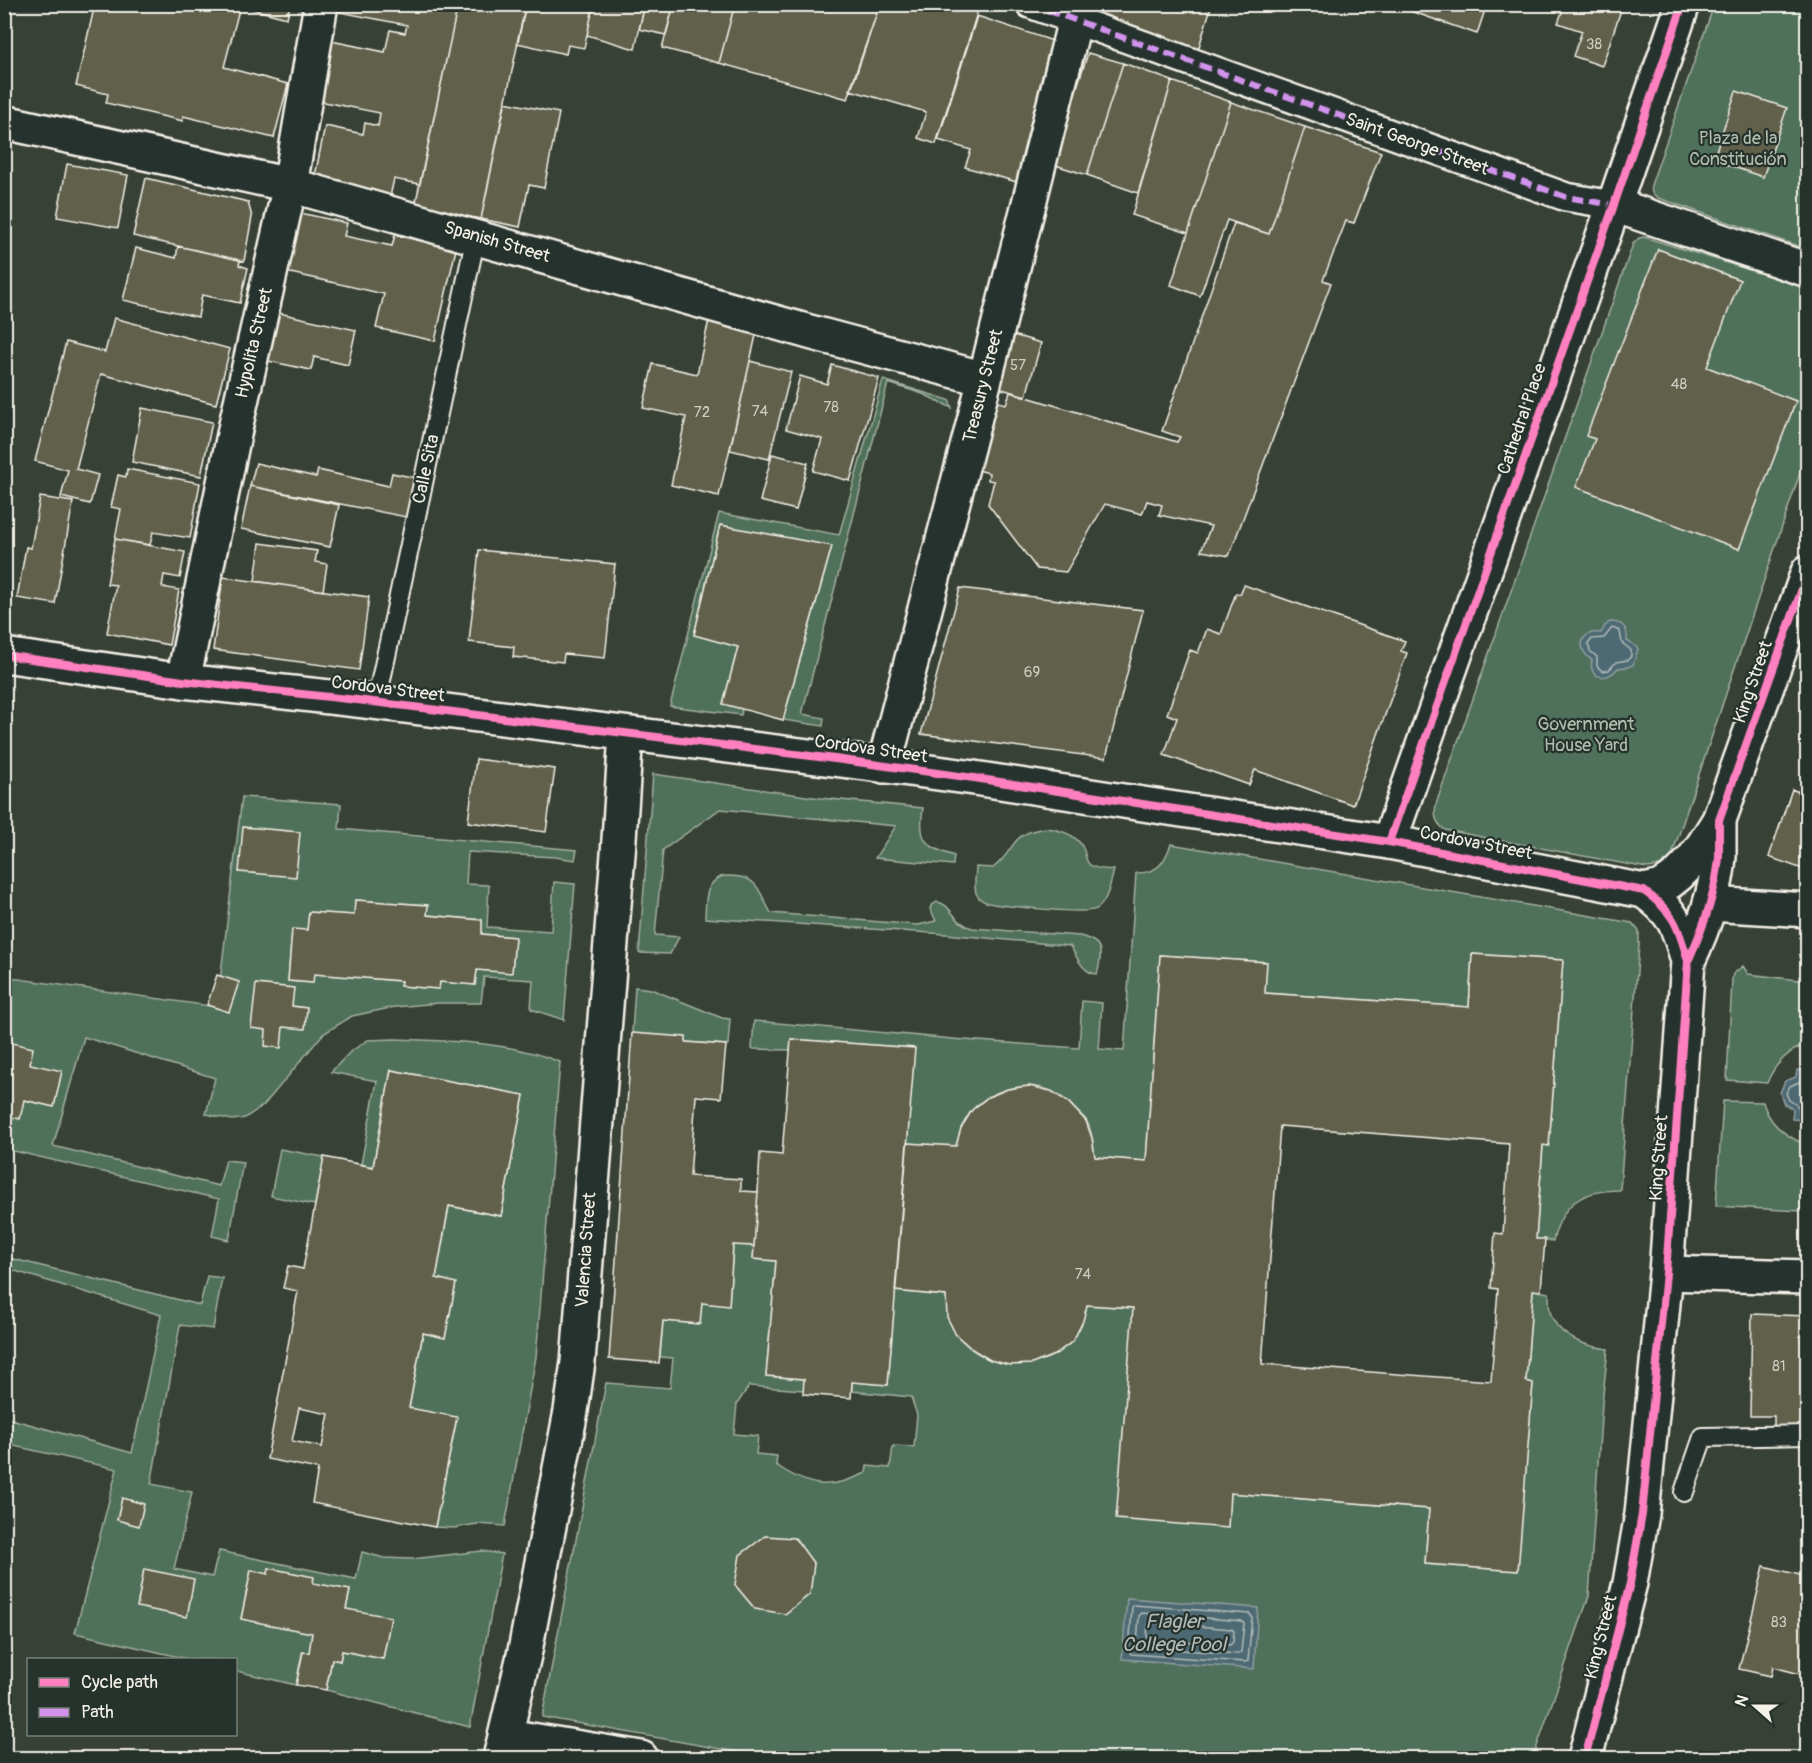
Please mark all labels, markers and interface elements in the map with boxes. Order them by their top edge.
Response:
house number: 38 [1586,35,1602,54]
street label: Saint George Street [1342,107,1492,181]
park label: Plaza de la Constitución [1689,127,1787,171]
street label: Spanish Street [441,216,553,268]
street label: Hypolita Street [230,285,278,401]
street label: Treasury Street [958,326,1008,445]
house number: 57 [1010,356,1026,375]
street label: Cathedral Place [1492,360,1552,478]
house number: 48 [1671,375,1688,394]
house number: 78 [823,398,839,417]
house number: 74 [752,402,769,421]
house number: 72 [694,403,710,422]
street label: Calle Sita [407,432,445,506]
street label: King Street [1728,637,1778,726]
house number: 69 [1024,663,1040,682]
street label: Cordova Street [330,671,447,707]
park label: Government House Yard [1538,713,1635,757]
street label: Cordova Street [813,730,930,768]
street label: Cordova Street [1418,821,1535,865]
street label: King Street [1645,1114,1674,1202]
street label: Valencia Street [570,1191,602,1308]
house number: 74 [1075,1265,1092,1284]
house number: 81 [1772,1357,1786,1376]
street label: King Street [1579,1592,1623,1681]
water label: Flagler College Pool [1122,1609,1228,1657]
house number: 83 [1771,1613,1787,1632]
legend [27,1658,237,1736]
text: Cycle path [81,1671,158,1694]
north arrow [1725,1676,1785,1736]
text: N [1731,1692,1753,1710]
text: Path [81,1701,114,1724]

